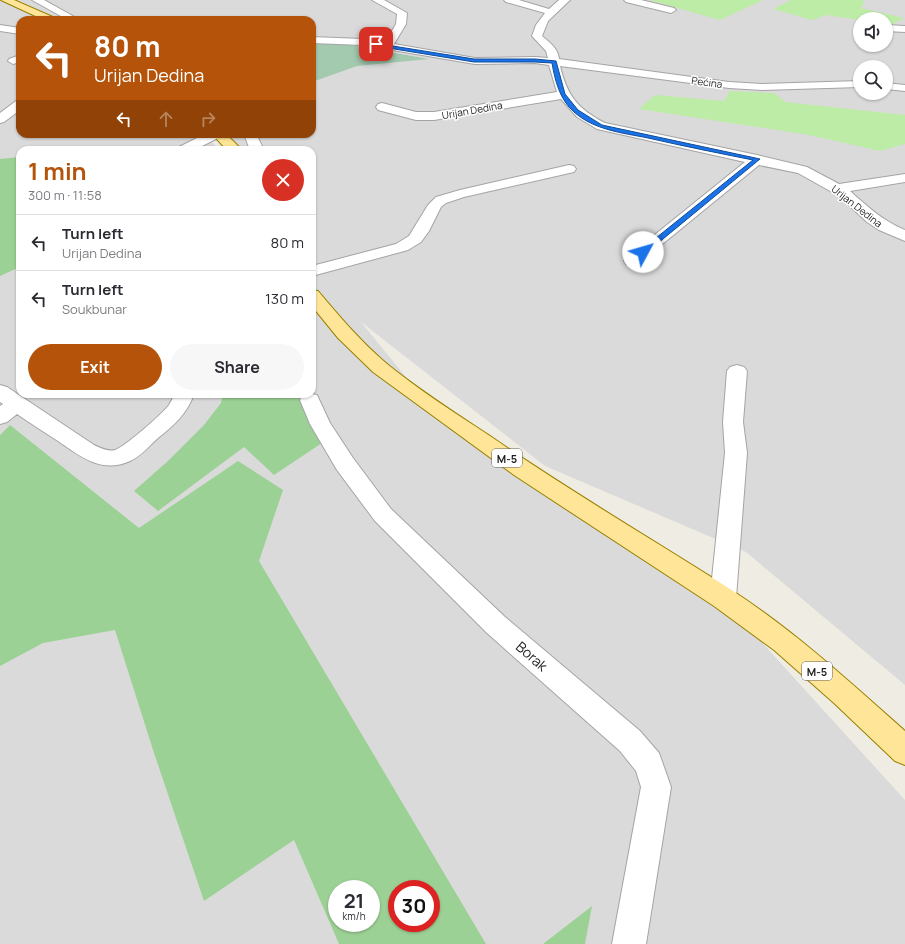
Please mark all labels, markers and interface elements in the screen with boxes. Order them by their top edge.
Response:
map controls [853,12,893,100]
button: sound [853,12,893,52]
text: 80 m [94,27,160,65]
pin [359,27,393,61]
icon: left [28,32,80,84]
icon: arrive [365,33,387,55]
button: search [853,60,893,100]
text: Urijan Dedina [94,63,204,87]
street label: Pećina [691,73,723,91]
street label: Urijan Dedina [441,98,503,122]
icon: left [113,108,135,130]
icon: ahead [155,108,177,130]
icon: right [197,108,219,130]
text: 1 min [28,154,87,187]
button: close [262,159,304,201]
street label: Urijan Dedina [829,182,885,230]
text: 300 m · 11:58 [28,186,102,204]
text: Turn left [62,223,124,244]
position arrow [622,231,664,273]
icon: left [28,232,50,254]
text: 80 m [270,232,304,253]
text: Urijan Dedina [62,244,142,262]
text: Turn left [62,279,124,300]
icon: left [28,288,50,310]
text: 130 m [265,288,304,309]
text: Soukbunar [62,300,127,318]
button: Exit [28,344,162,390]
button: Share [170,344,304,390]
road number: M-5 [492,449,522,467]
street label: Borak [512,637,553,676]
road number: M-5 [802,662,832,680]
speed limit sign: 30 [388,880,440,932]
text: 21 [344,887,364,914]
text: km/h [342,909,366,923]

